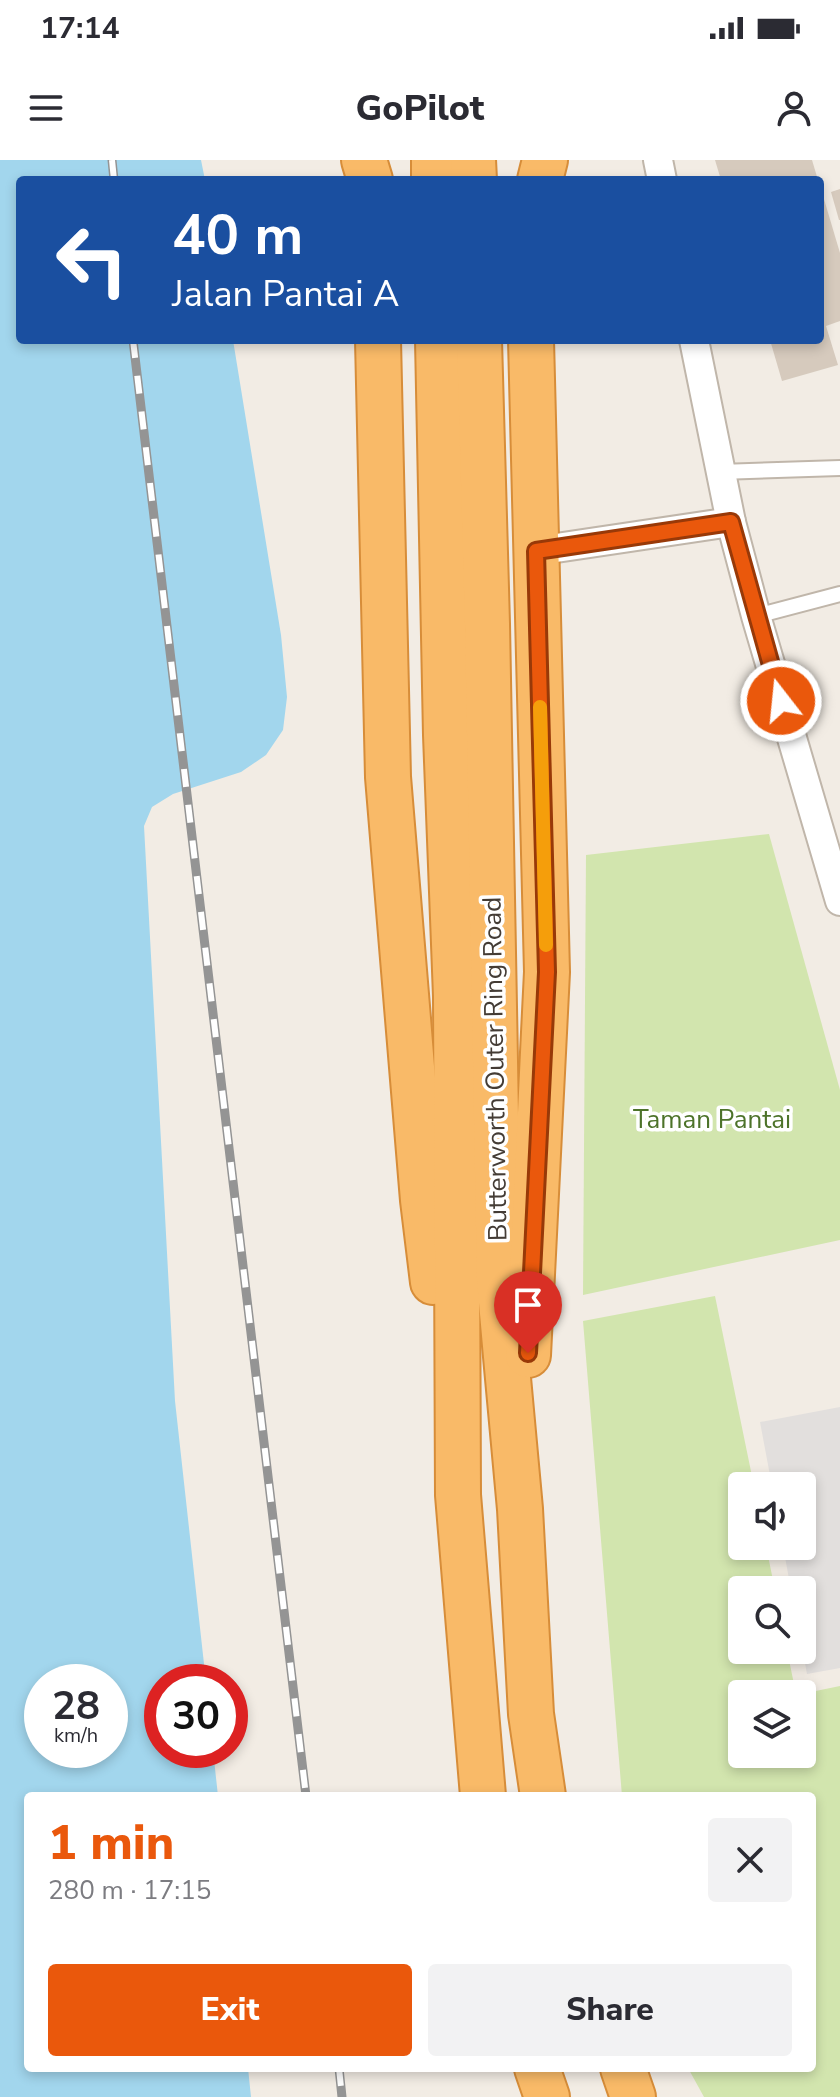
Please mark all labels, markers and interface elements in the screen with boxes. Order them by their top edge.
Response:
text: 17:14 [40,8,119,49]
text: GoPilot [356,84,484,133]
icon: menu [24,86,68,130]
icon: person [772,86,816,130]
text: 40 m [172,197,303,274]
icon: left [40,208,144,312]
text: Jalan Pantai A [172,270,399,319]
position arrow [739,659,823,743]
street label: Butterworth Outer Ring Road [474,897,516,1241]
park label: Taman Pantai [633,1102,791,1137]
pin [494,1271,562,1353]
icon: arrive [506,1283,550,1327]
map controls [728,1472,816,1768]
button: sound [728,1472,816,1560]
button: search [728,1576,816,1664]
speed limit sign: 30 [144,1664,248,1768]
text: 28 [52,1679,100,1733]
button: layers [728,1680,816,1768]
text: km/h [54,1722,98,1749]
text: 1 min [48,1810,174,1876]
button: close [708,1818,792,1902]
text: 280 m · 17:15 [48,1873,211,1908]
button: Exit [48,1964,412,2056]
button: Share [428,1964,792,2056]

